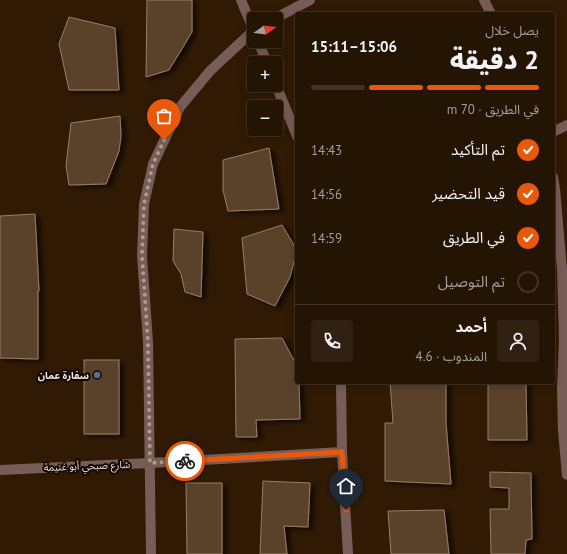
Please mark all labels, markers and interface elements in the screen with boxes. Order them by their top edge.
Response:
north arrow [247,12,283,48]
map controls [247,12,283,136]
text: يصل خلال [485,22,539,39]
text: 15:06–15:11 [311,37,397,56]
text: 2 دقيقة [450,43,539,76]
button: + [247,56,283,92]
pin [147,99,181,140]
button: − [247,100,283,136]
text: في الطريق · 70 m [447,101,539,118]
icon: bag [153,105,175,127]
icon: check [517,139,539,161]
text: تم التأكيد [451,140,505,159]
text: 14:43 [311,142,342,159]
icon: check [517,183,539,205]
text: قيد التحضير [432,184,505,203]
text: 14:56 [311,186,342,203]
icon: check [517,227,539,249]
text: في الطريق [443,228,505,247]
text: 14:59 [311,230,342,247]
text: تم التوصيل [438,272,505,291]
text: أحمد [456,317,487,336]
button: phone [311,320,353,362]
button: person [497,320,539,362]
text: المندوب · 4.6 [416,348,487,365]
place label: سفارة عمان [38,369,89,382]
marker: سفارة عمان [92,370,102,380]
courier [165,441,205,481]
icon: bike [174,450,196,472]
street label: شارع صبحي أبو غنيمة [44,458,131,475]
pin [329,469,363,510]
icon: home [335,475,357,497]

